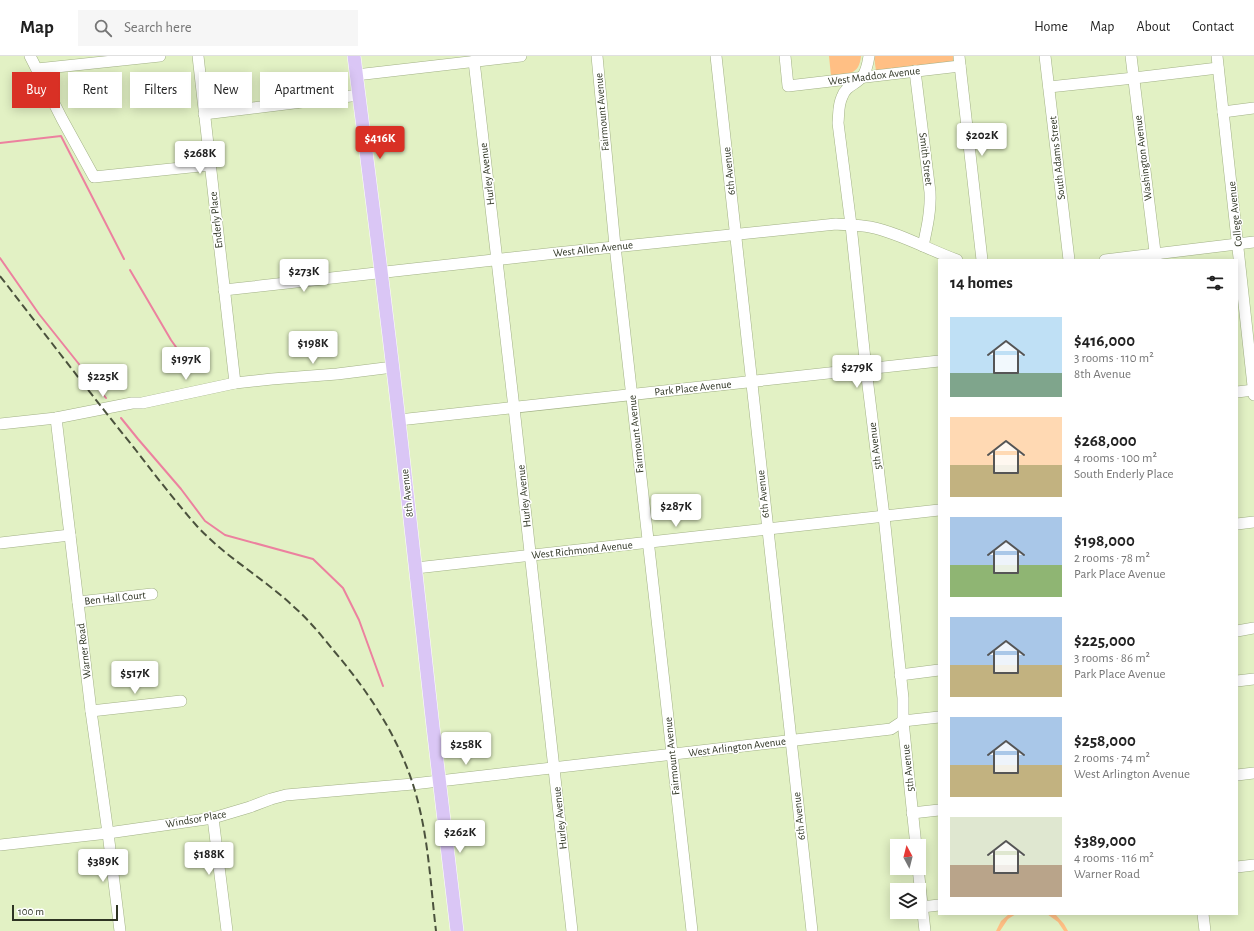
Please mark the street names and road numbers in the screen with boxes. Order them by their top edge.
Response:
street label: West Maddox Avenue [827,65,921,87]
street label: Fairmount Avenue [593,72,611,152]
street label: South Adams Street [1047,115,1067,201]
street label: Washington Avenue [1132,115,1154,201]
street label: Smith Street [917,132,935,187]
street label: Hurley Avenue [478,142,496,206]
street label: 6th Avenue [721,146,737,196]
street label: College Avenue [1226,181,1244,247]
street label: Enderly Place [208,191,224,249]
street label: West Allen Avenue [553,239,633,259]
street label: Park Place Avenue [654,378,732,398]
street label: Fairmount Avenue [626,394,646,474]
street label: 5th Avenue [867,422,883,470]
street label: Hurley Avenue [515,464,533,528]
street label: 8th Avenue [399,468,415,518]
street label: 6th Avenue [755,469,771,519]
street label: West Richmond Avenue [531,539,633,561]
street label: Ben Hall Court [84,589,147,607]
street label: Warner Road [75,622,93,679]
street label: Fairmount Avenue [662,716,682,796]
street label: West Arlington Avenue [688,736,786,758]
street label: 5th Avenue [900,744,916,792]
street label: Hurley Avenue [551,786,569,850]
street label: 6th Avenue [791,791,807,841]
street label: Windsor Place [165,808,227,830]

